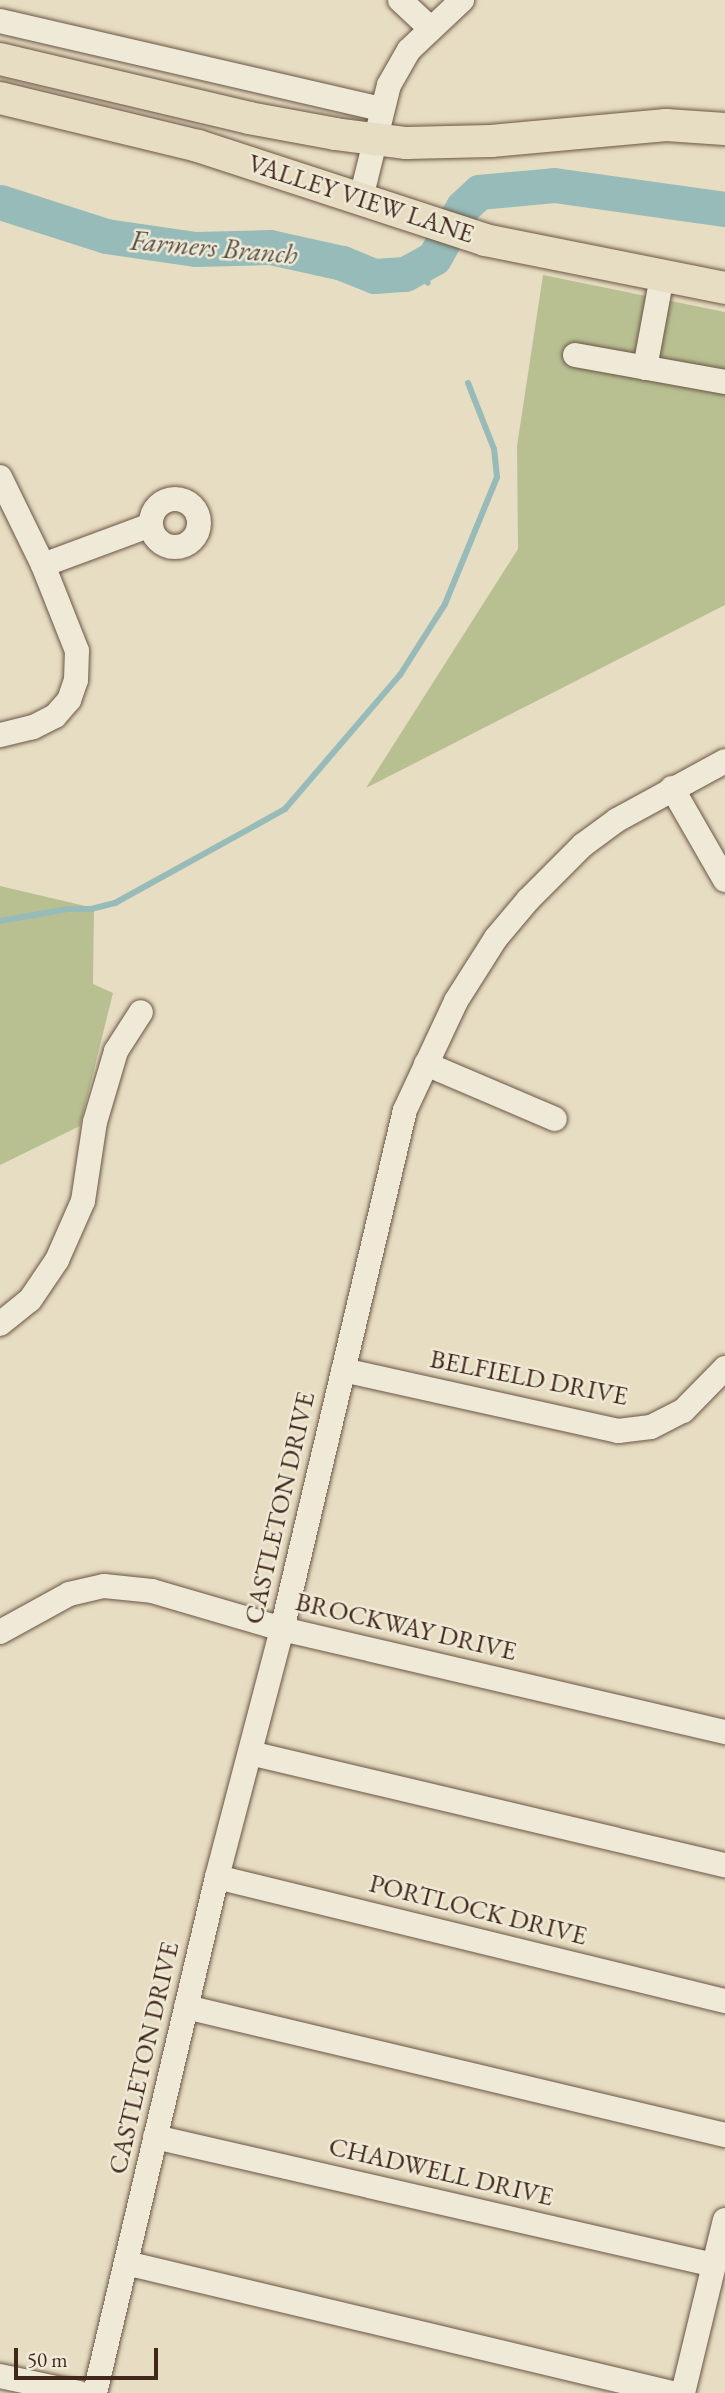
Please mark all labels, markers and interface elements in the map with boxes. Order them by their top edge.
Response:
street label: VALLEY VIEW LANE [244,148,478,250]
water label: Farmers Branch [129,223,299,271]
street label: BELFIELD DRIVE [427,1344,631,1412]
street label: CASTLETON DRIVE [238,1389,322,1627]
street label: BROCKWAY DRIVE [293,1586,519,1668]
street label: PORTLOCK DRIVE [366,1868,590,1952]
street label: CASTLETON DRIVE [102,1939,186,2177]
street label: CHADWELL DRIVE [326,2131,556,2213]
scale bar [18,2334,161,2378]
text: 50 m [27,2346,68,2373]

